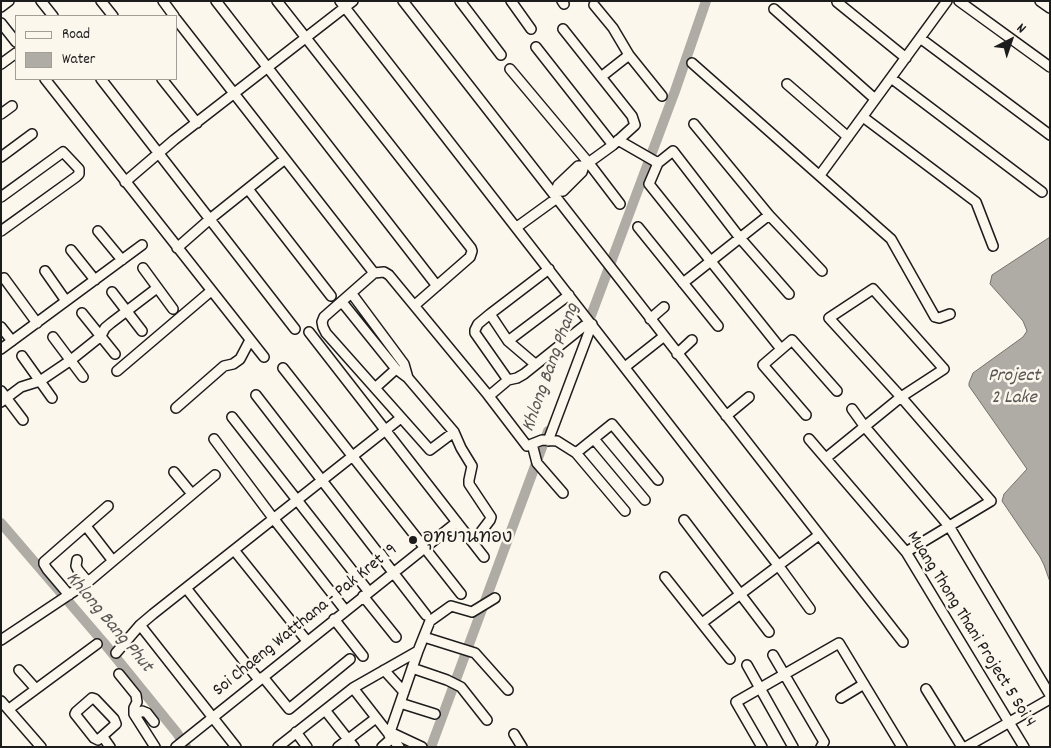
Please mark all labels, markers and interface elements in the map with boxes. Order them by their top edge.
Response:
legend [15,15,178,80]
north arrow [986,15,1036,65]
text: N [1012,19,1030,38]
text: Road [62,24,90,46]
text: Water [62,49,95,71]
water label: Khlong Bang Phang [518,301,586,435]
water label: Project 2 Lake [988,366,1040,410]
street label: Muang Thong Thani Project 5 Soi 4 [901,528,1039,732]
place label: อุทยานทอง [423,529,512,551]
marker: อุทยานทอง [407,534,419,546]
street label: Soi Chaeng Watthana - Pak Kret 19 [209,540,403,702]
water label: Khlong Bang Phut [59,568,157,678]

